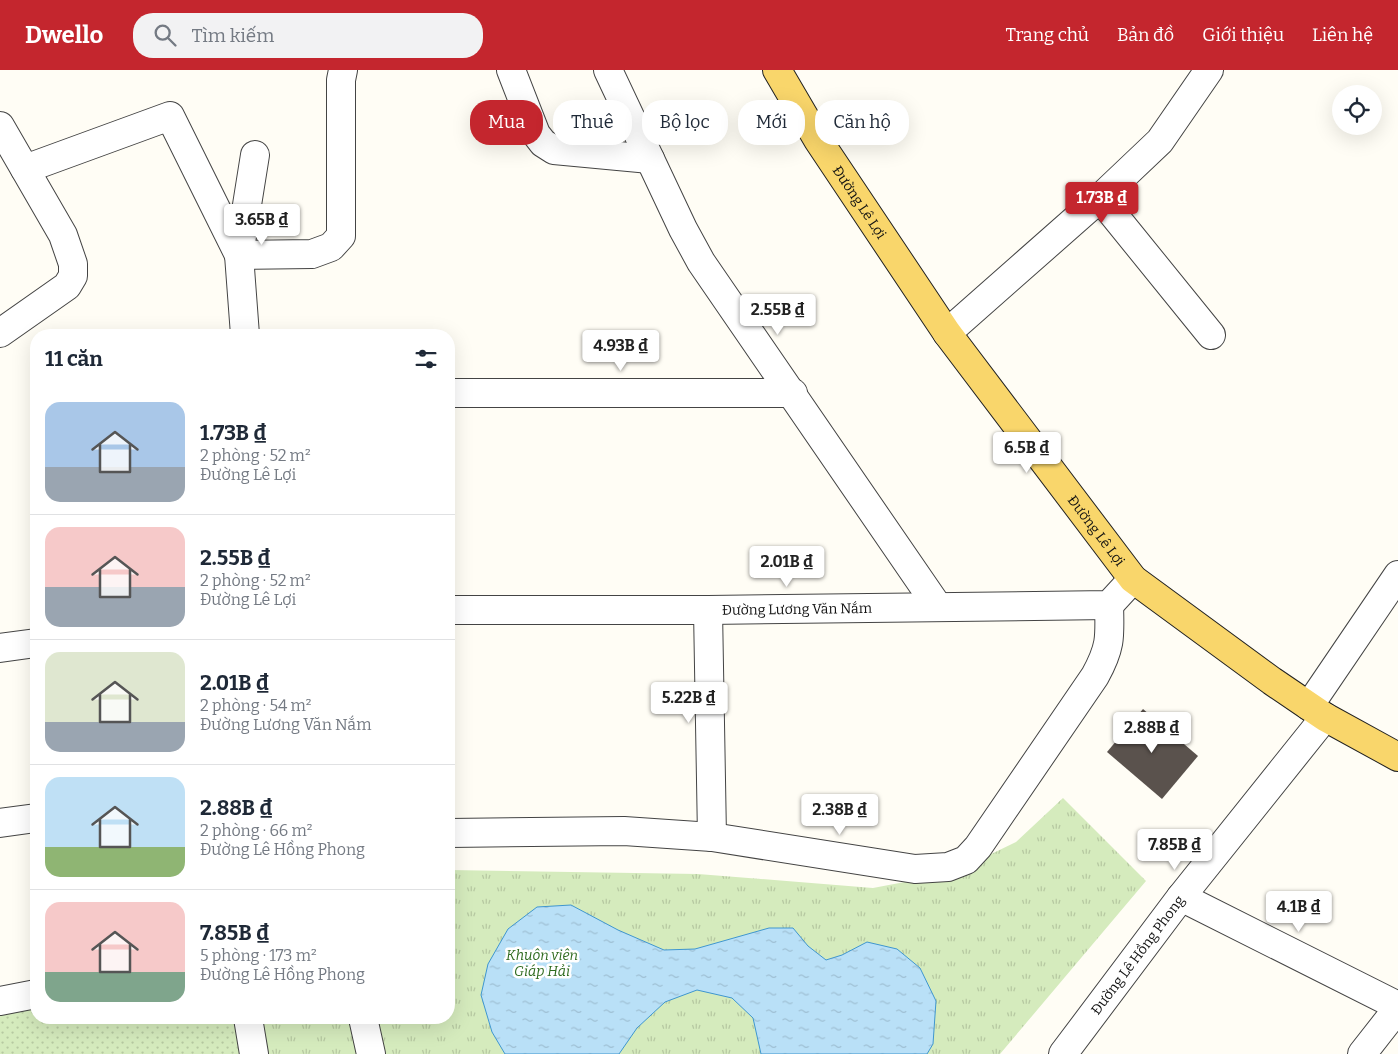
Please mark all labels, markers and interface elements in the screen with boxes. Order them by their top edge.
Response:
search box [133,13,483,58]
text: Dwello [25,21,103,49]
icon: search [151,21,179,49]
text: Tìm kiếm [191,24,274,47]
text: Trang chủ [1005,24,1089,46]
text: Bản đồ [1117,24,1174,46]
text: Giới thiệu [1202,24,1284,46]
text: Liên hệ [1312,24,1373,46]
map controls [1332,85,1382,135]
button: locate [1332,85,1382,135]
chip: Mua [470,100,543,145]
chip: Thuê [553,100,632,145]
chip: Bộ lọc [642,100,728,145]
chip: Mới [738,100,805,145]
chip: Căn hộ [815,100,909,145]
street label: Đường Lê Lợi [829,163,890,242]
pin: 1.73B ₫ [1056,182,1148,224]
text: 1.73B ₫ [1076,188,1128,207]
pin: 3.65B ₫ [216,204,308,246]
text: 3.65B ₫ [235,210,289,229]
pin: 2.55B ₫ [732,294,824,336]
text: 2.55B ₫ [751,300,805,319]
pin: 4.93B ₫ [575,330,667,372]
text: 4.93B ₫ [593,336,649,355]
icon: filters [412,345,440,373]
text: 11 căn [45,346,103,372]
text: 1.73B ₫ [200,420,267,446]
icon: home [85,422,145,482]
pin: 6.5B ₫ [986,432,1068,474]
text: 6.5B ₫ [1004,438,1050,457]
text: 2 phòng · 52 m² [200,446,311,465]
text: Đường Lê Lợi [200,465,296,484]
street label: Đường Lê Lợi [1064,492,1128,570]
text: 2.55B ₫ [200,545,271,571]
pin: 2.01B ₫ [741,546,833,588]
icon: home [85,547,145,607]
text: 2.01B ₫ [760,552,814,571]
text: 2 phòng · 52 m² [200,571,311,590]
text: Đường Lê Lợi [200,590,296,609]
street label: Đường Lương Văn Nắm [722,600,873,619]
text: 2.01B ₫ [200,670,270,696]
icon: home [85,672,145,732]
pin: 5.22B ₫ [643,682,735,724]
text: 5.22B ₫ [662,688,716,707]
text: 2 phòng · 54 m² [200,696,311,715]
pin: 2.88B ₫ [1106,712,1198,754]
text: Đường Lương Văn Nắm [200,715,371,734]
text: 2.88B ₫ [1124,718,1180,737]
pin: 2.38B ₫ [794,794,886,836]
text: 2.88B ₫ [200,795,273,821]
icon: home [85,797,145,857]
text: 2.38B ₫ [812,800,868,819]
text: 2 phòng · 66 m² [200,821,312,840]
pin: 7.85B ₫ [1129,828,1221,871]
text: 7.85B ₫ [1148,835,1202,854]
text: Đường Lê Hồng Phong [200,840,365,859]
pin: 4.1B ₫ [1258,890,1340,933]
street label: Đường Lê Hồng Phong [1088,892,1188,1018]
text: 4.1B ₫ [1277,897,1321,916]
text: 7.85B ₫ [200,920,270,946]
icon: home [85,922,145,982]
text: 5 phòng · 173 m² [200,946,317,965]
park label: Khuôn viên Giáp Hải [506,947,578,980]
text: Đường Lê Hồng Phong [200,965,365,984]

